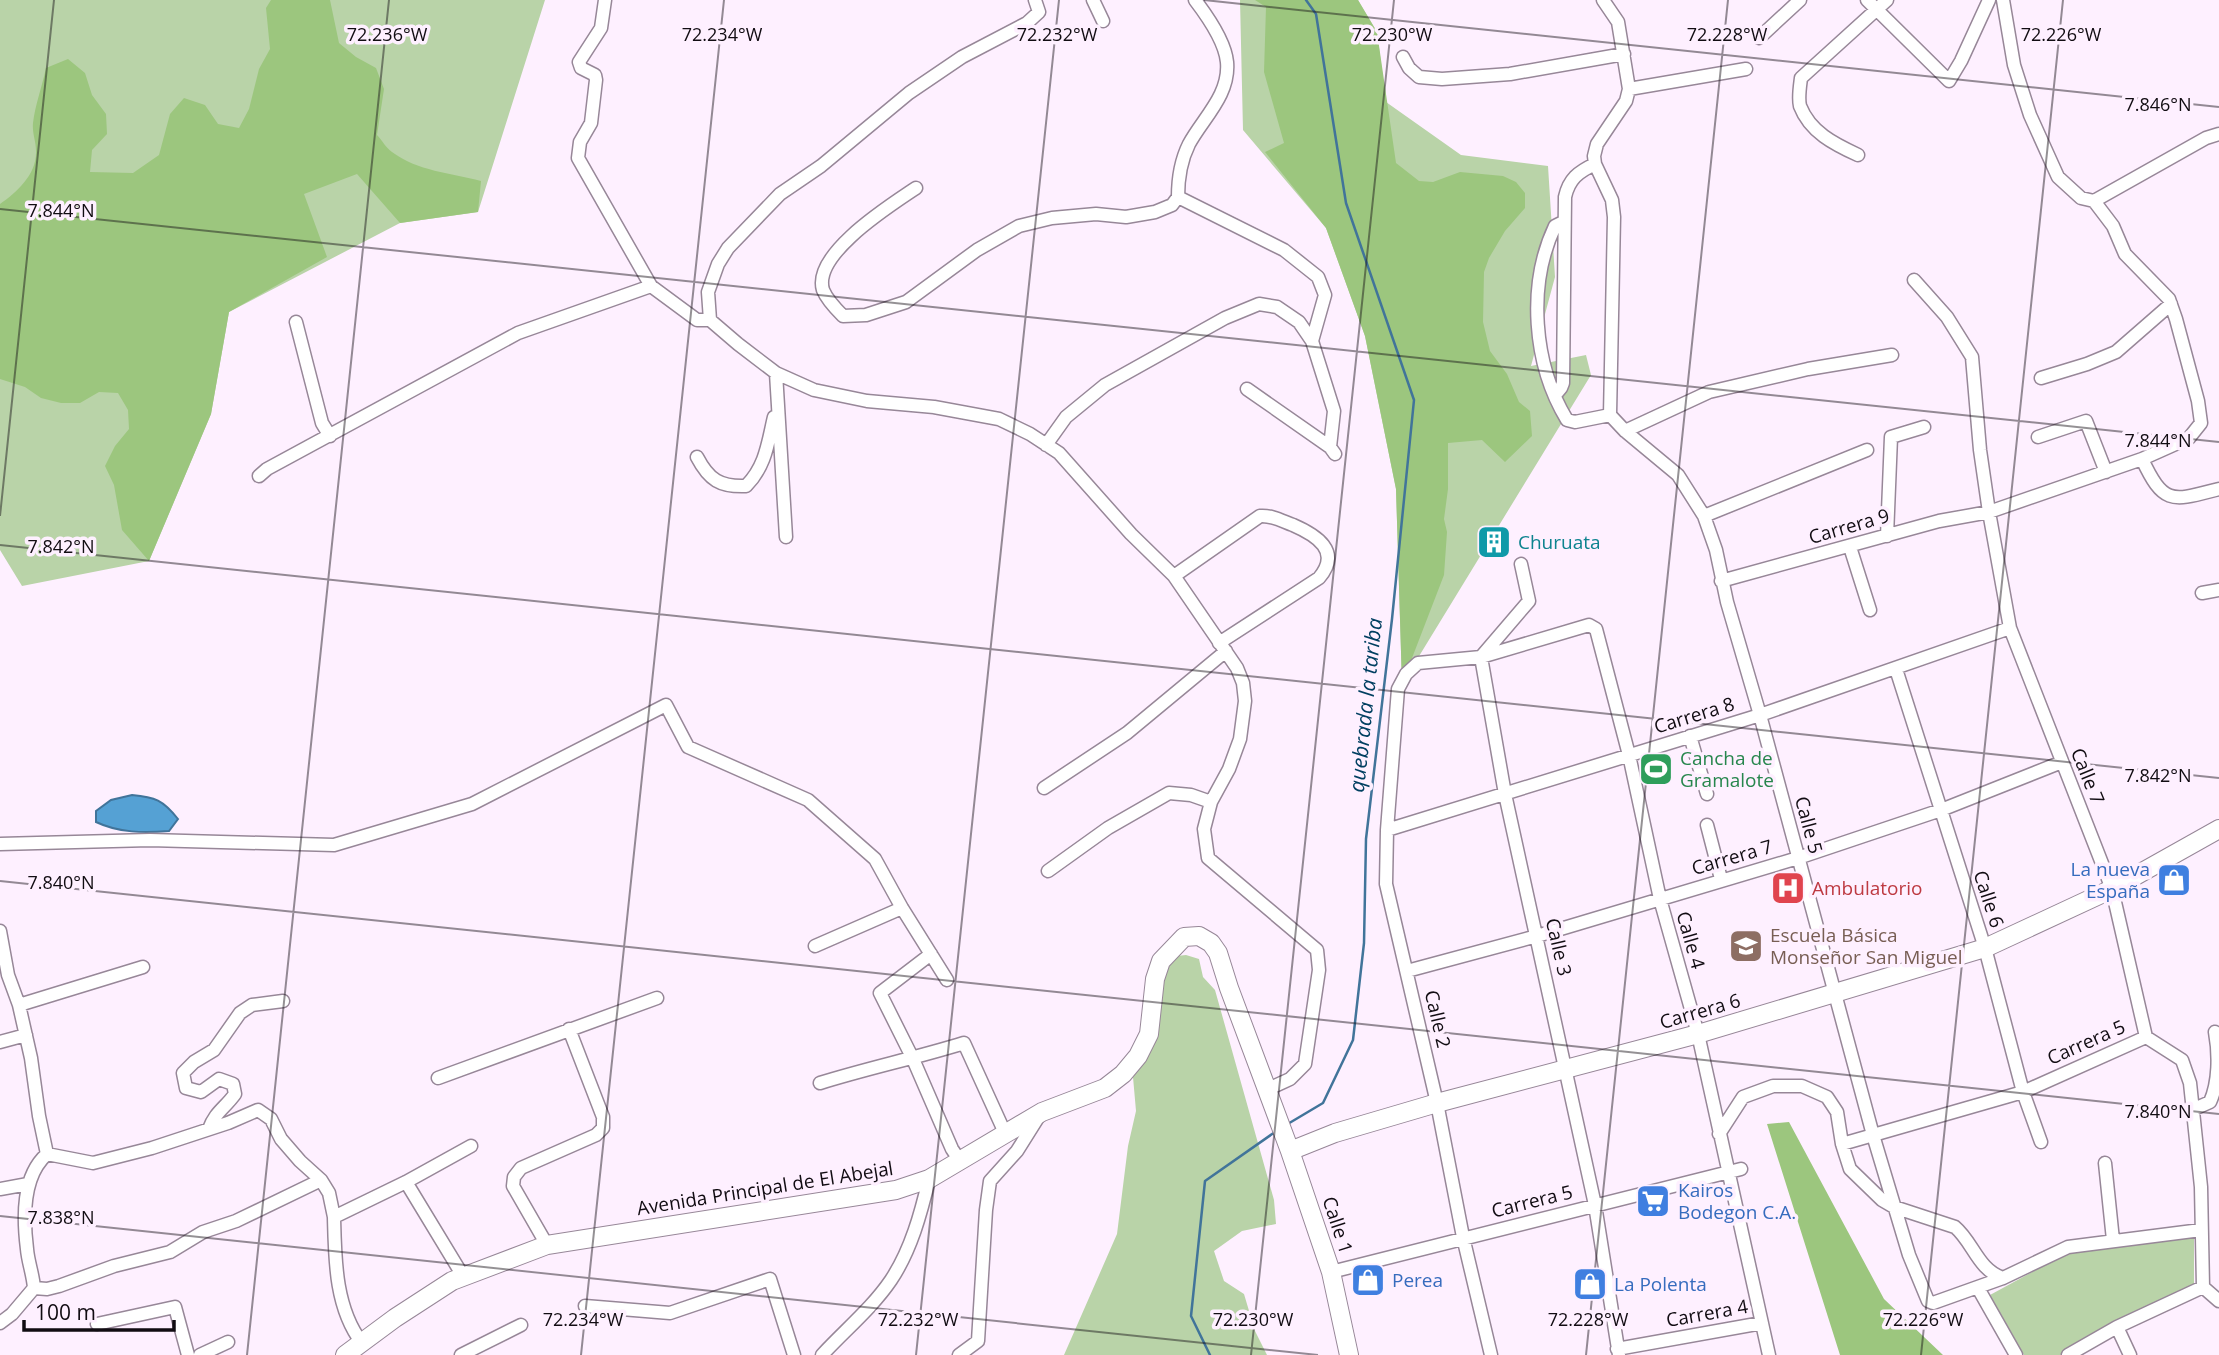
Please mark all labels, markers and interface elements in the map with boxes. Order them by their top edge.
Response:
text: 72.236°W [347,22,428,46]
text: 72.234°W [682,22,763,46]
text: 72.232°W [1017,22,1098,46]
text: 72.230°W [1352,22,1433,46]
text: 72.228°W [1687,22,1768,46]
text: 72.226°W [2021,22,2102,46]
text: 7.846°N [2124,92,2192,116]
text: 7.844°N [27,198,95,222]
text: 7.844°N [2124,428,2192,452]
street label: Carrera 9 [1806,502,1892,550]
building icon: Churuata [1475,523,1513,561]
place label: Churuata [1518,529,1601,555]
text: 7.842°N [27,534,95,558]
water label: quebrada la tariba [1342,616,1388,794]
street label: Carrera 8 [1651,690,1737,740]
street label: Calle 7 [2065,744,2111,808]
place label: Cancha de Gramalote [1680,745,1774,793]
sports icon: Cancha de Gramalote [1637,750,1675,788]
text: 7.842°N [2124,763,2192,787]
street label: Calle 5 [1789,793,1829,857]
street label: Carrera 7 [1689,833,1775,881]
place label: La nueva España [2071,856,2150,904]
shop icon: La nueva España [2155,861,2193,899]
street label: Calle 6 [1968,867,2010,931]
hospital icon: Ambulatorio [1769,869,1807,907]
text: 7.840°N [27,870,95,894]
place label: Ambulatorio [1812,875,1922,901]
street label: Calle 4 [1670,908,1712,972]
street label: Calle 3 [1540,916,1578,978]
place label: Escuela Básica Monseñor San Miguel [1770,922,1963,970]
school or university icon: Escuela Básica Monseñor San Miguel [1727,927,1765,965]
street label: Carrera 6 [1657,987,1743,1035]
street label: Calle 2 [1419,988,1457,1050]
street label: Carrera 5 [2043,1013,2129,1071]
text: 7.840°N [2124,1099,2192,1123]
street label: Avenida Principal de El Abejal [635,1155,895,1221]
place label: Kairos Bodegon C.A. [1678,1177,1796,1225]
street label: Carrera 5 [1489,1178,1575,1224]
supermarket icon: Kairos Bodegon C.A. [1634,1182,1672,1220]
street label: Calle 1 [1317,1193,1359,1257]
text: 7.838°N [27,1205,95,1229]
shop icon: Perea [1349,1261,1387,1299]
shop icon: La Polenta [1571,1265,1609,1303]
place label: Perea [1392,1267,1443,1293]
place label: La Polenta [1614,1271,1707,1297]
scale bar [24,1288,175,1332]
street label: Carrera 4 [1664,1293,1750,1333]
text: 100 m [35,1298,96,1326]
text: 72.234°W [543,1307,624,1331]
text: 72.232°W [878,1307,959,1331]
text: 72.230°W [1213,1307,1294,1331]
text: 72.228°W [1548,1307,1629,1331]
text: 72.226°W [1883,1307,1964,1331]

